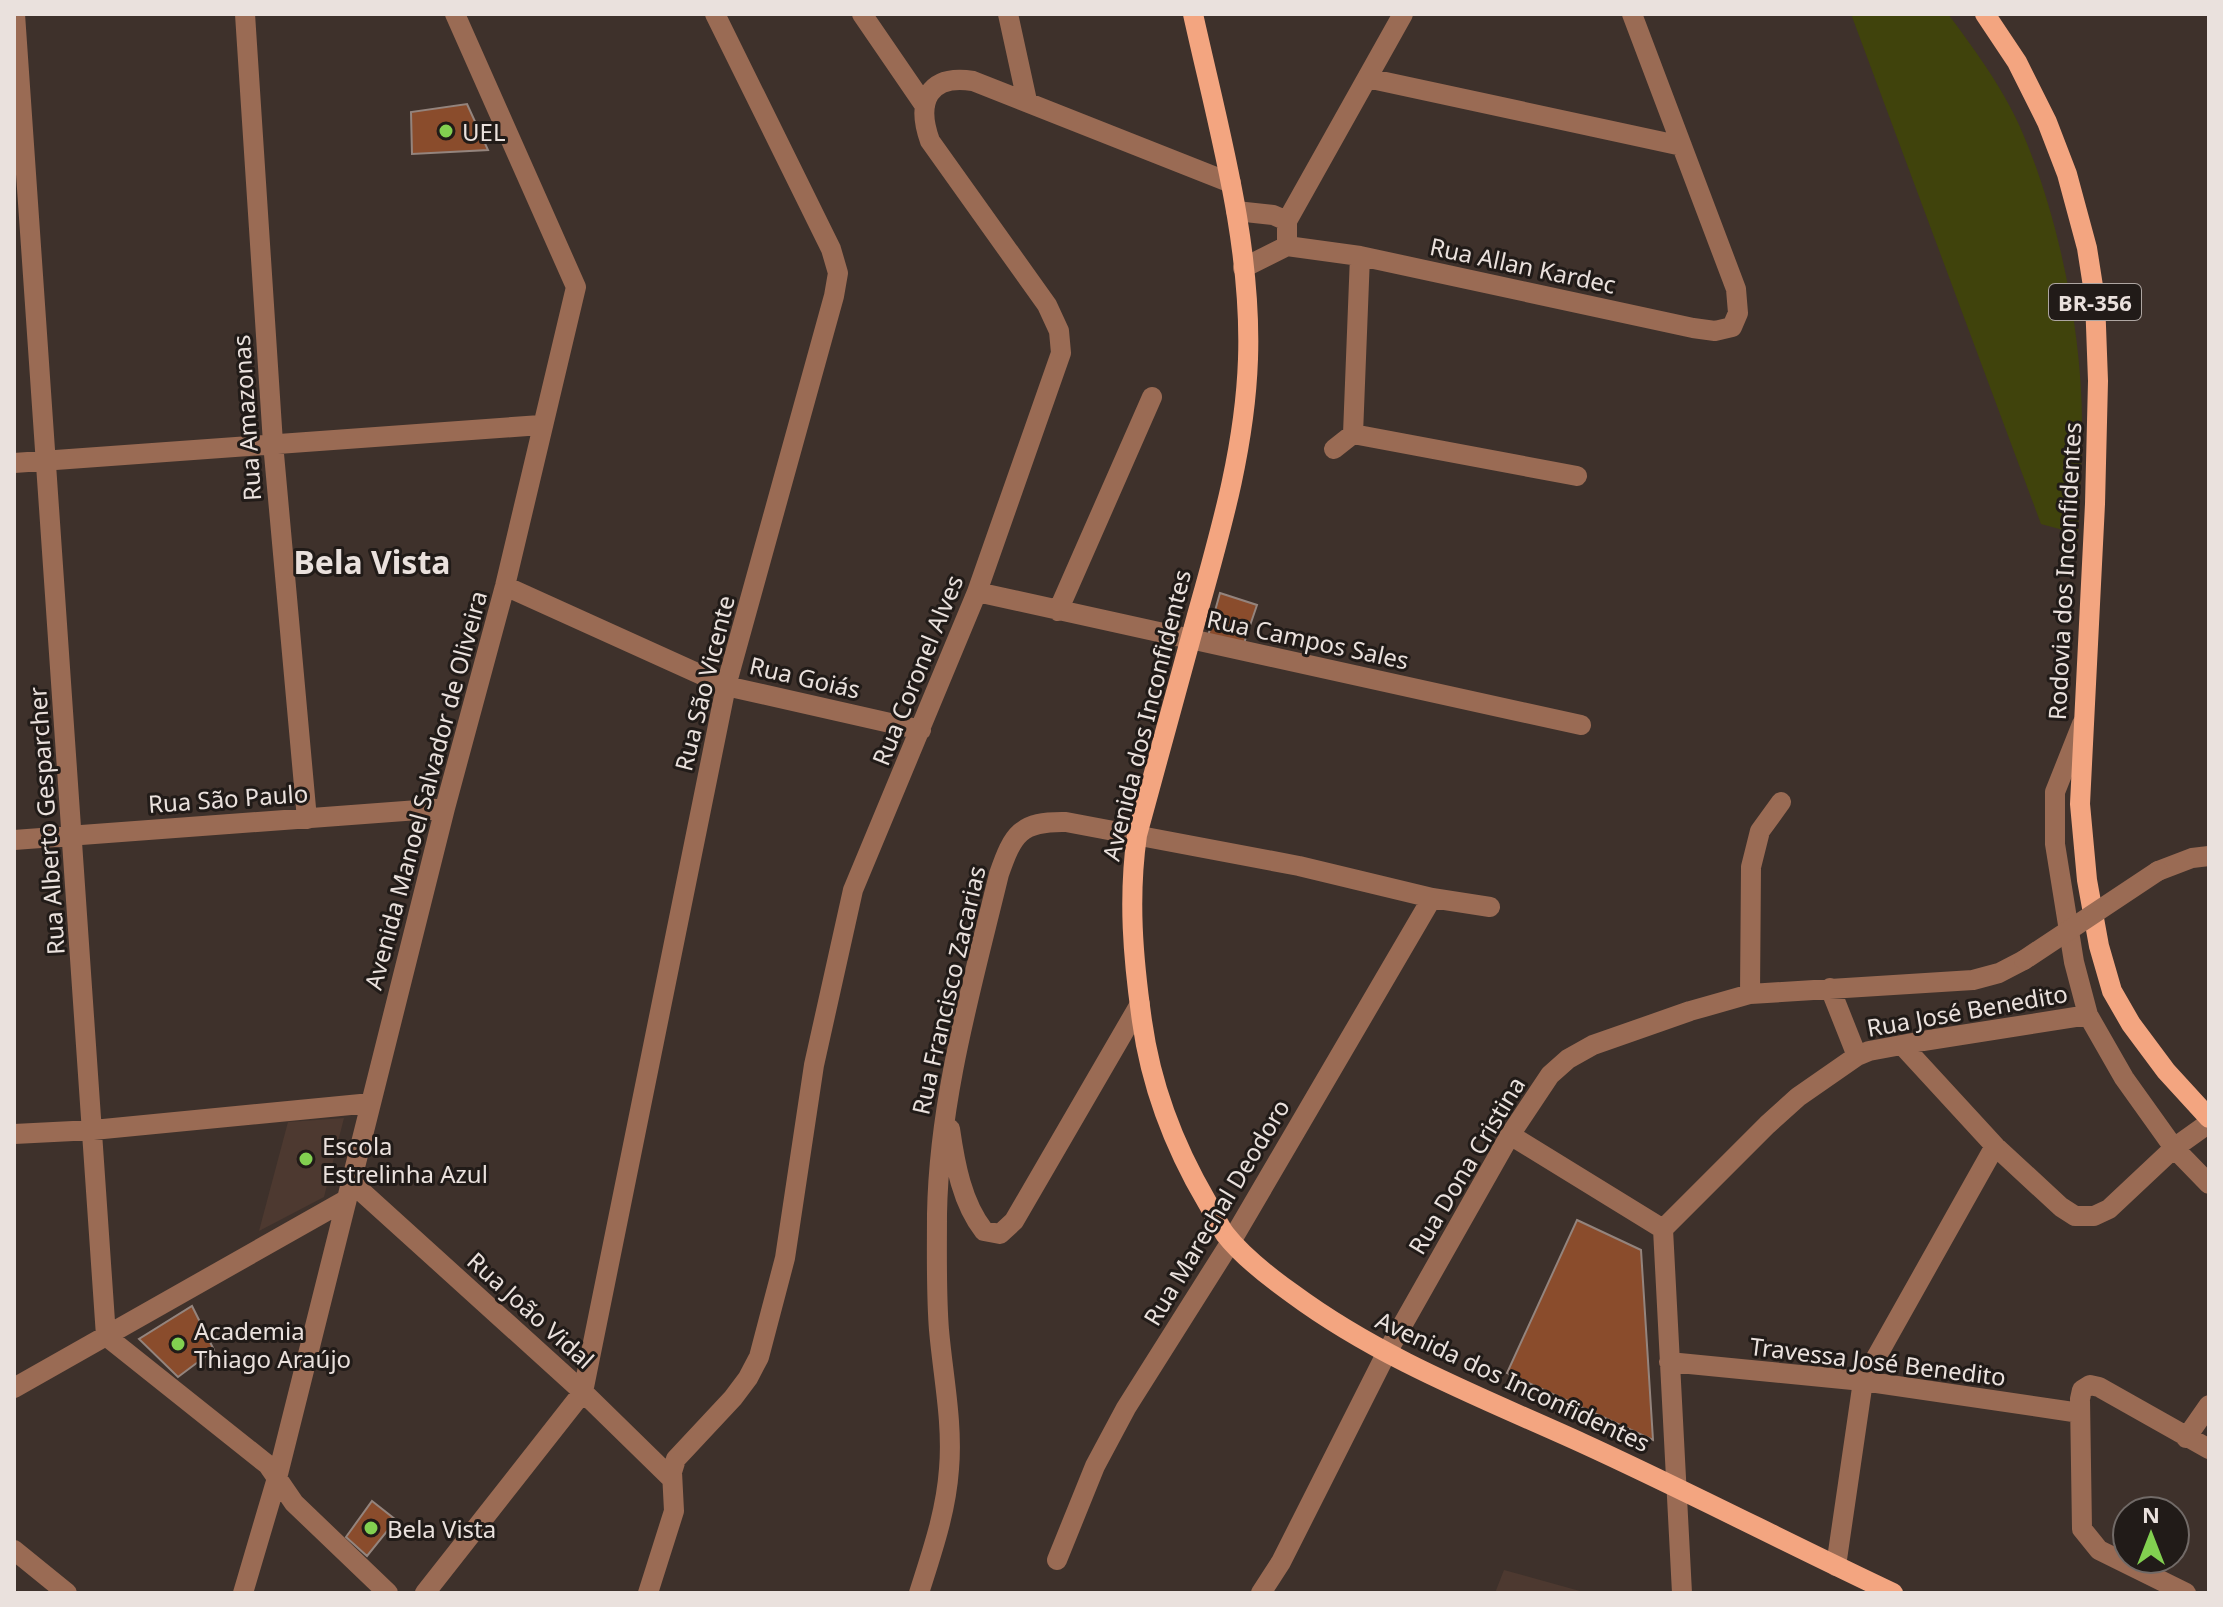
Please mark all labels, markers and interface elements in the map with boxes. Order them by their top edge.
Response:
place label: UEL [462,115,505,148]
marker: UEL [437,122,455,140]
street label: Rua Allan Kardec [1427,229,1619,301]
road number: BR-356 [2049,284,2141,320]
street label: Rua Amazonas [224,334,268,502]
street label: Rodovia dos Inconfidentes [2040,421,2088,721]
district label: Bela Vista [294,540,450,583]
street label: Avenida dos Inconfidentes [1094,566,1198,864]
street label: Rua Coronel Alves [864,570,970,770]
street label: Avenida Manoel Salvador de Oliveira [356,587,494,993]
street label: Rua São Vicente [666,592,742,774]
street label: Rua Campos Sales [1204,602,1412,676]
street label: Rua Goiás [746,648,864,706]
street label: Rua Alberto Gesparcher [20,686,72,956]
street label: Rua São Paulo [147,776,309,820]
street label: Rua Francisco Zacarias [903,862,993,1118]
street label: Rua José Benedito [1864,976,2070,1044]
street label: Rua Dona Cristina [1400,1070,1532,1260]
street label: Rua Marechal Deodoro [1135,1093,1297,1331]
place label: Escola Estrelinha Azul [322,1129,488,1190]
marker: Escola Estrelinha Azul [297,1150,315,1168]
street label: Rua João Vidal [461,1244,601,1376]
street label: Avenida dos Inconfidentes [1371,1303,1655,1459]
place label: Academia Thiago Araújo [194,1314,351,1375]
street label: Travessa José Benedito [1748,1329,2008,1393]
marker: Academia Thiago Araújo [169,1335,187,1353]
north arrow [2111,1495,2191,1575]
text: N [2142,1499,2160,1529]
place label: Bela Vista [387,1512,496,1545]
marker: Bela Vista [362,1519,380,1537]

